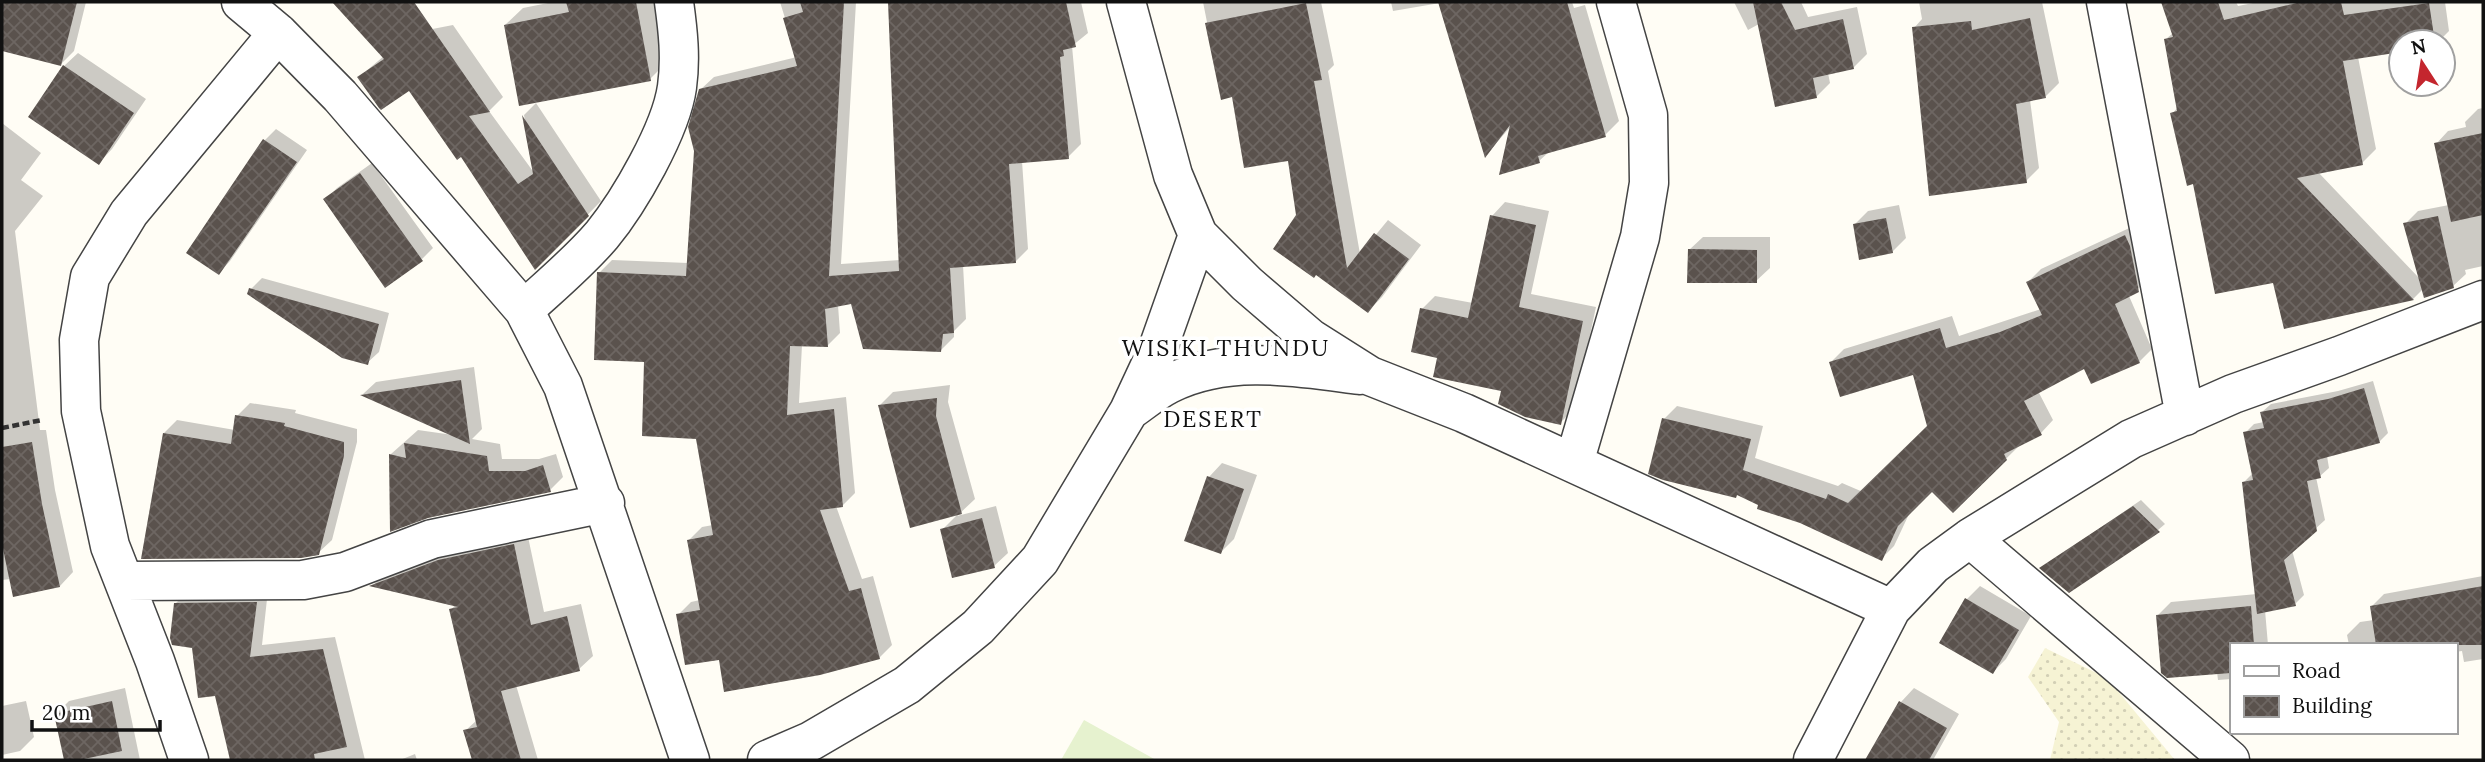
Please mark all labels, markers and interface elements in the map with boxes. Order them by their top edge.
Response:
north arrow [2387,28,2457,98]
text: N [2409,33,2428,60]
district label: WISIKI THUNDU [1122,333,1330,362]
district label: DESERT [1163,404,1263,433]
legend [2230,643,2457,734]
text: Road [2292,657,2341,684]
scale bar [32,688,159,732]
text: Building [2292,692,2372,719]
text: 20 m [42,699,91,726]

